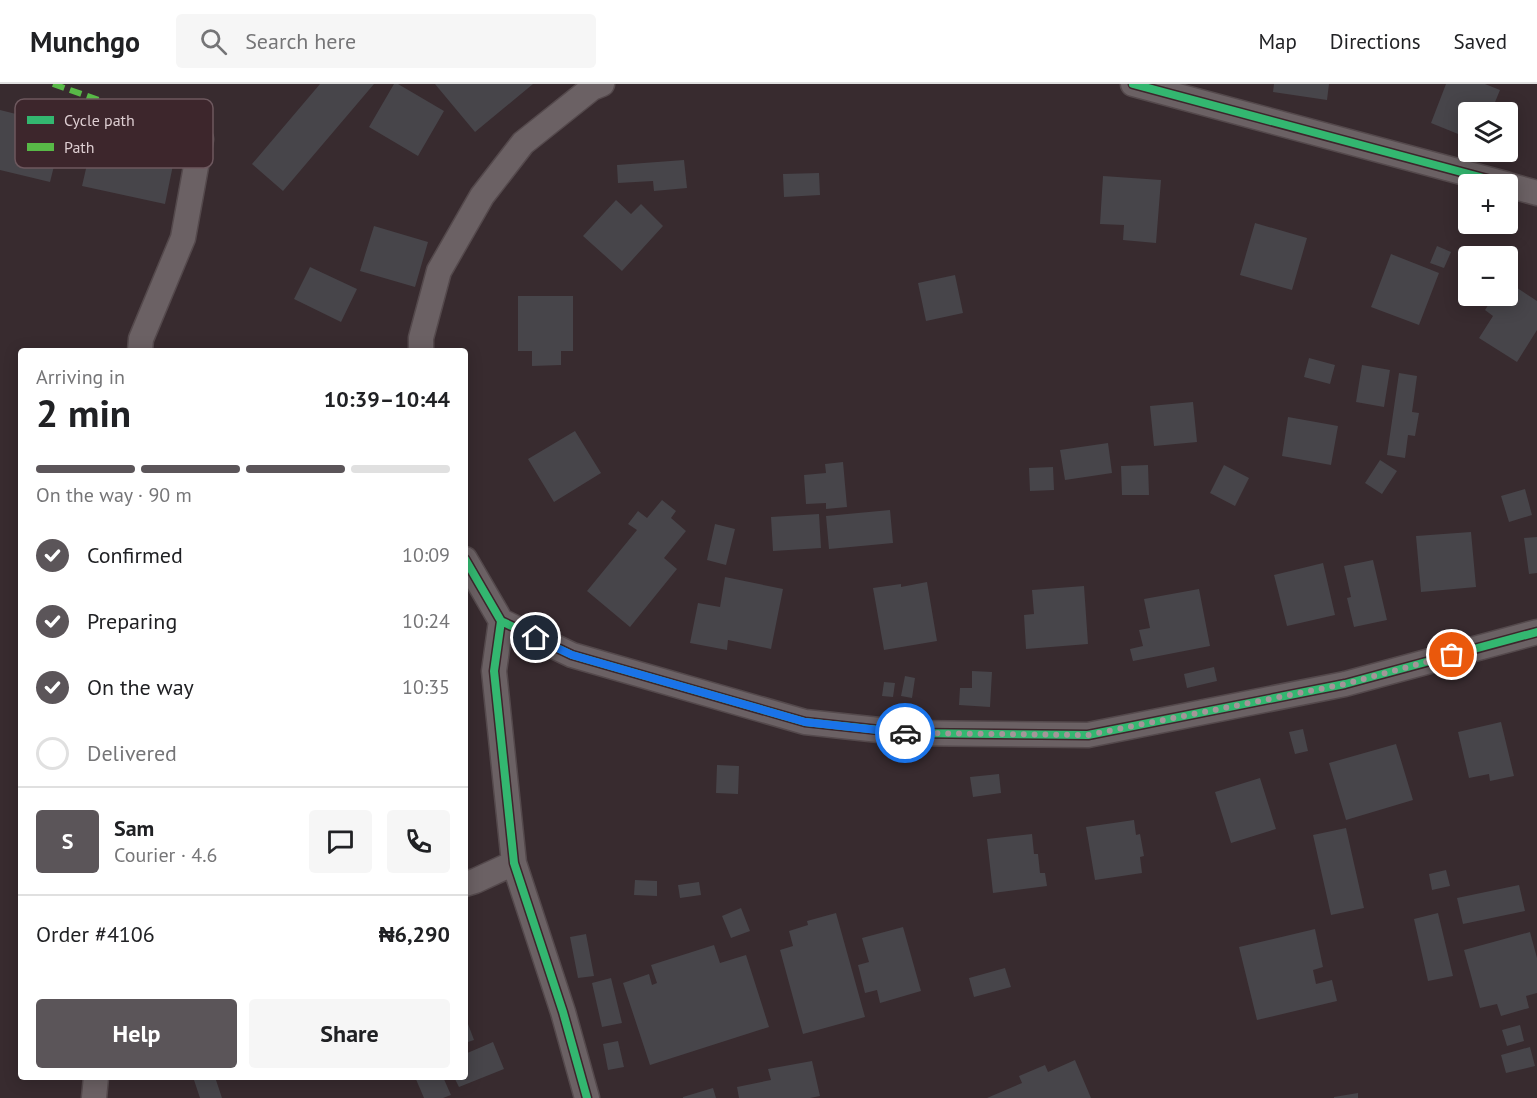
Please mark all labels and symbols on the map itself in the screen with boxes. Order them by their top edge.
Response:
legend [15,99,213,168]
text: Cycle path [64,110,135,130]
text: Path [64,137,95,157]
pin [510,612,561,663]
pin [1426,629,1477,680]
courier [875,703,935,763]

